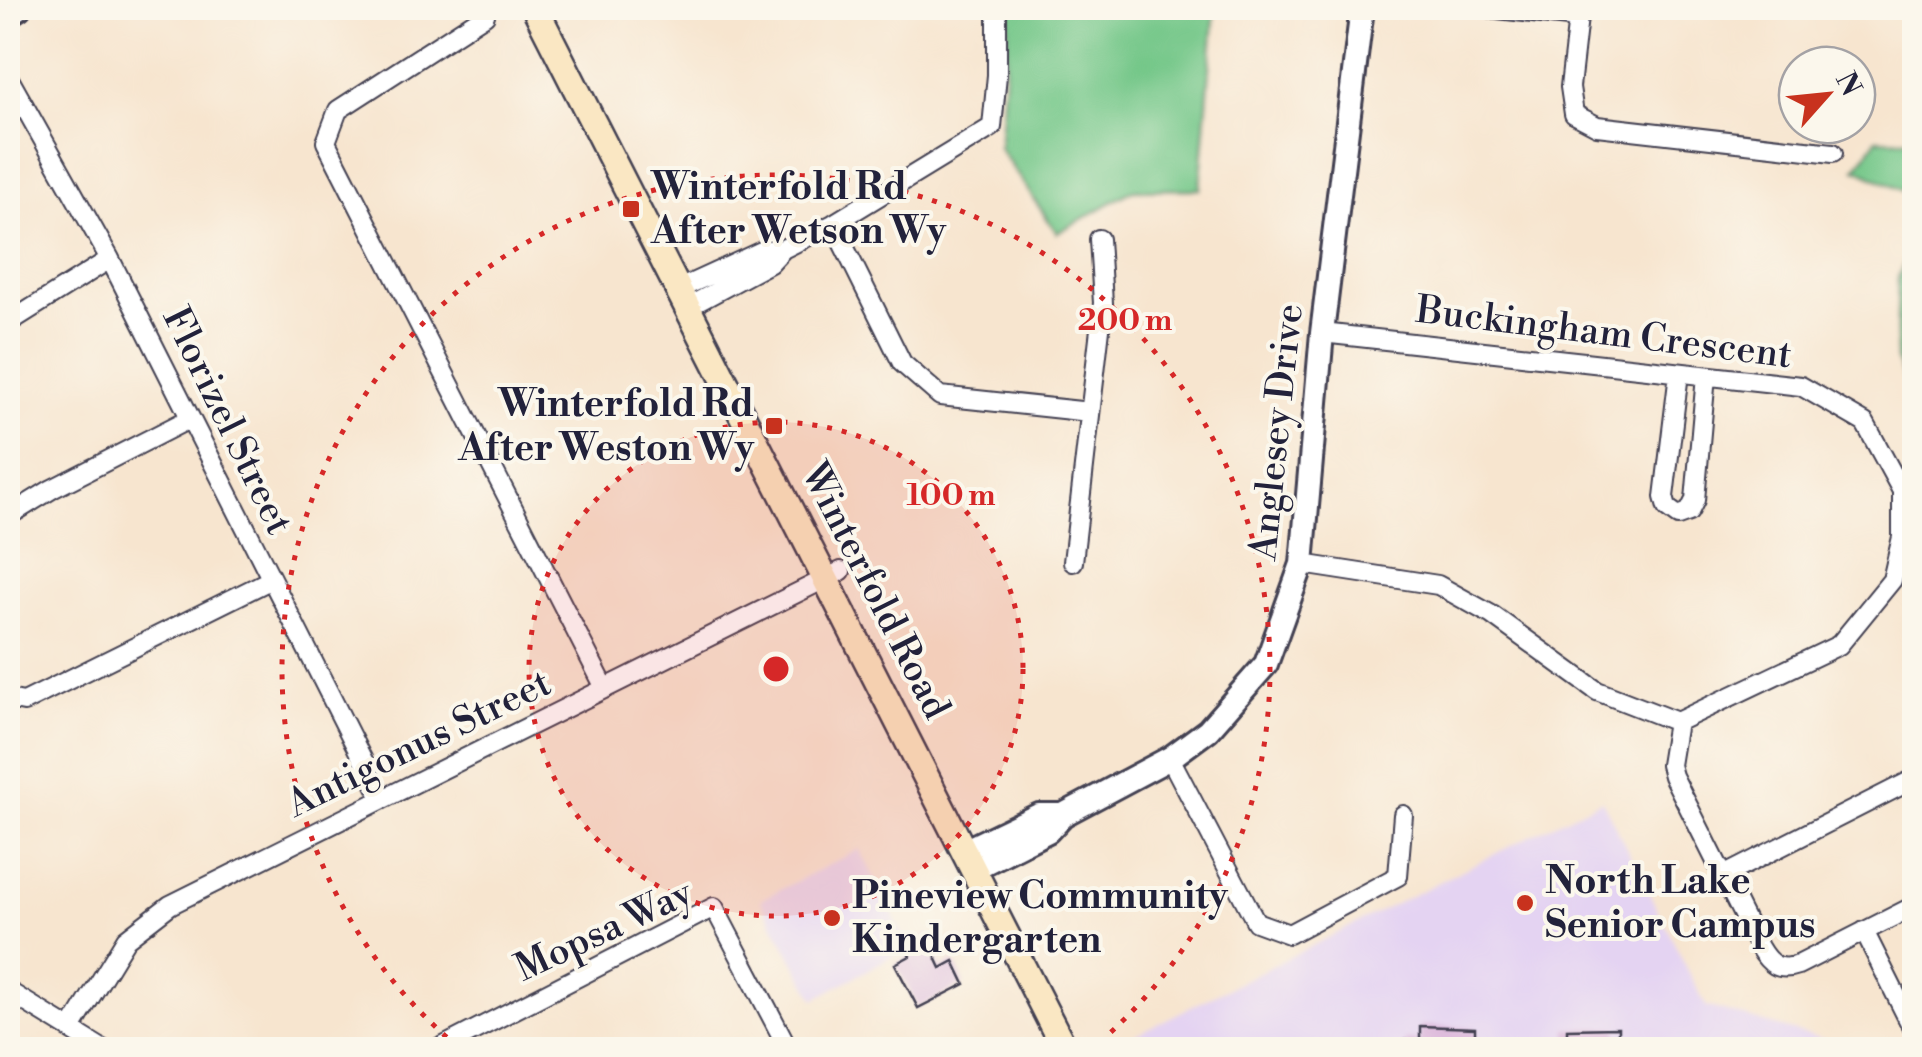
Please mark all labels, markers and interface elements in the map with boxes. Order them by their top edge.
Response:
north arrow [1777,45,1877,145]
text: N [1827,67,1869,102]
place label: Winterfold Rd After Wetson Wy [650,164,947,255]
marker: Winterfold Rd After Wetson Wy [620,198,642,220]
street label: Buckingham Crescent [1413,287,1794,379]
street label: Florizel Street [152,300,302,542]
street label: Anglesey Drive [1240,301,1314,564]
text: 200 m [1078,302,1172,340]
place label: Winterfold Rd After Weston Wy [457,381,755,472]
marker: Winterfold Rd After Weston Wy [763,415,785,437]
street label: Winterfold Road [790,454,960,727]
text: 100 m [906,477,996,515]
centre of rings [758,651,794,687]
street label: Antigonus Street [278,660,559,829]
place label: North Lake Senior Campus [1545,858,1816,949]
street label: Mopsa Way [508,869,701,992]
place label: Pineview Community Kindergarten [852,873,1229,964]
marker: North Lake Senior Campus [1514,892,1536,914]
marker: Pineview Community Kindergarten [821,907,843,929]

